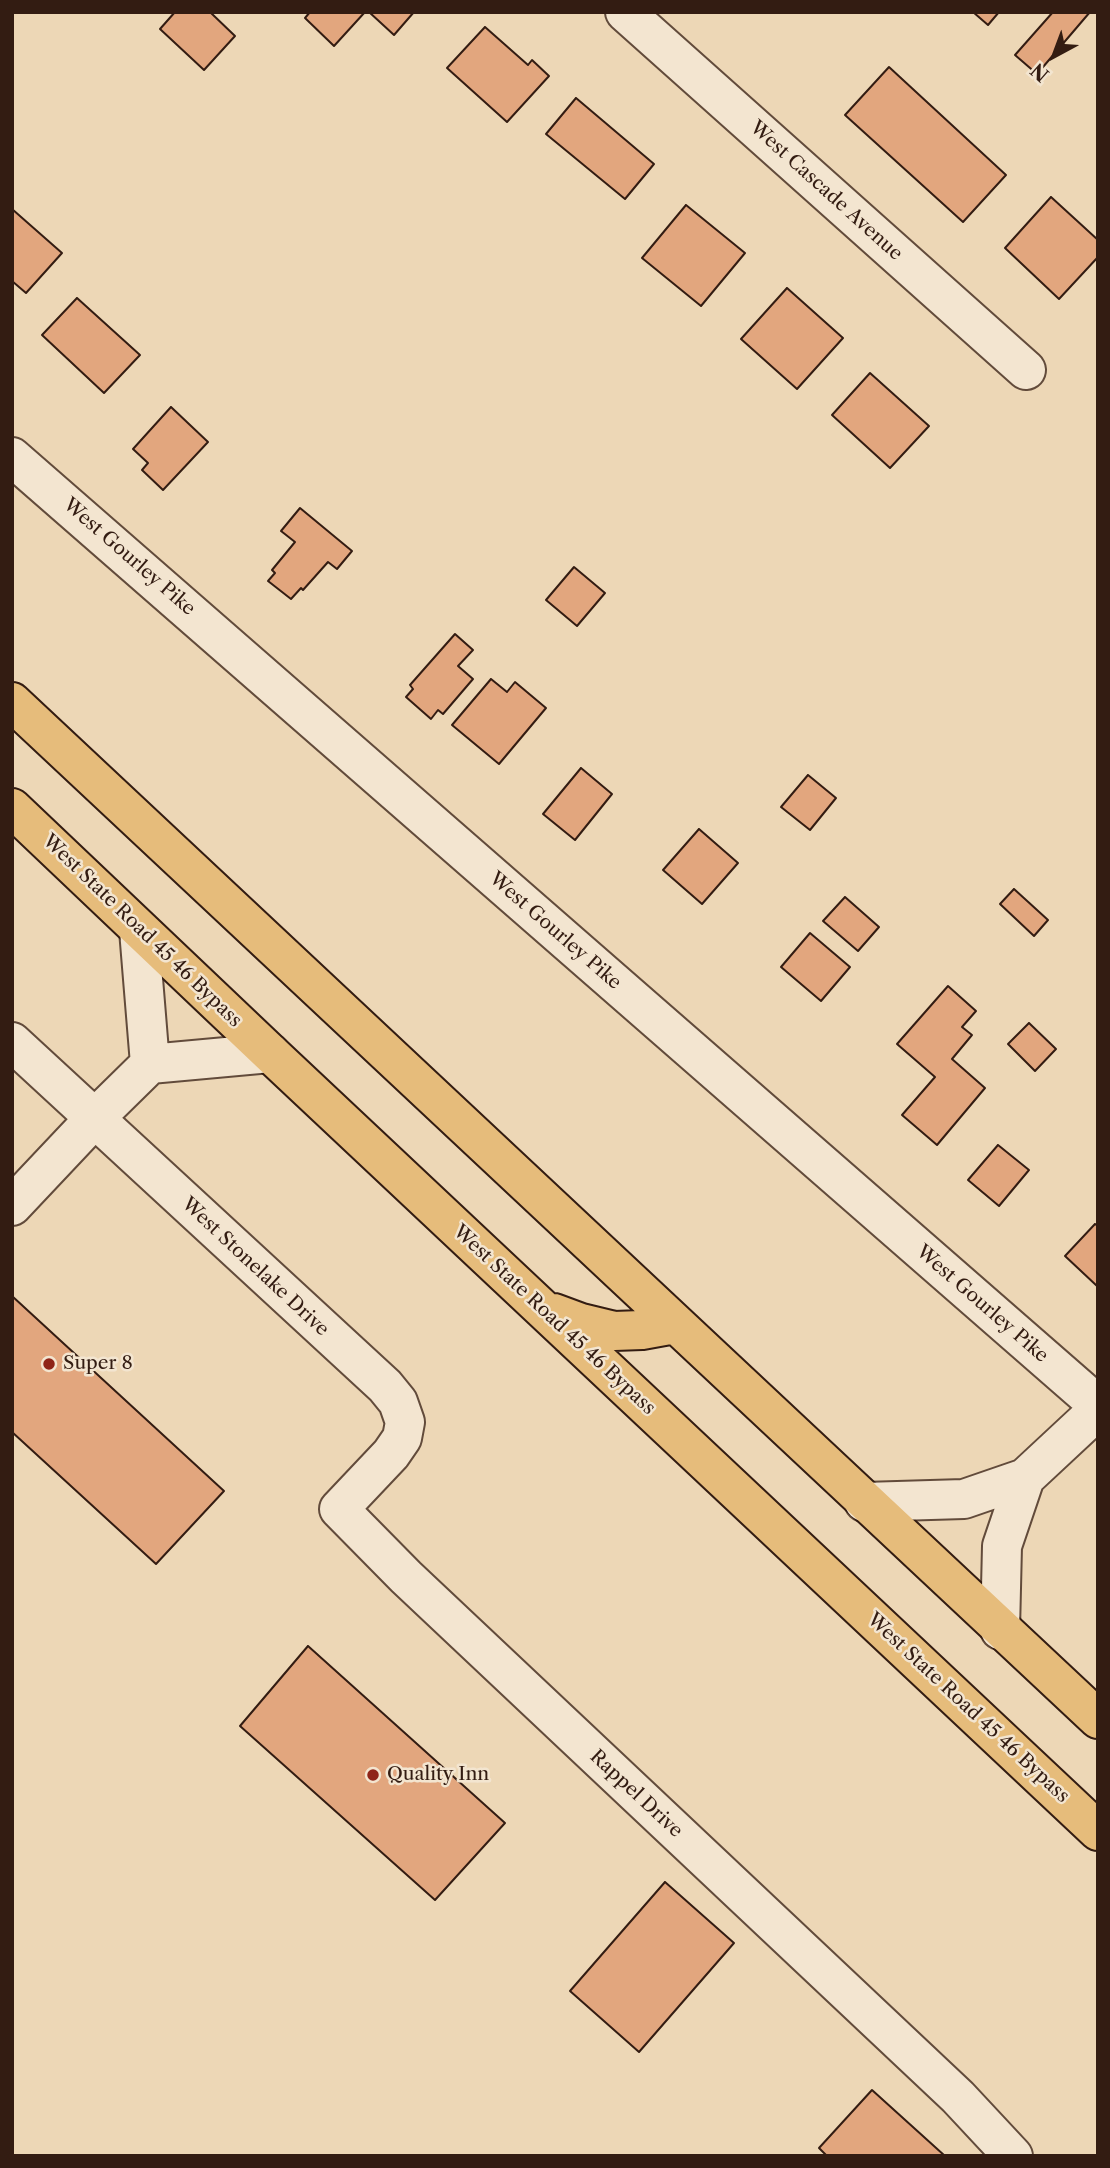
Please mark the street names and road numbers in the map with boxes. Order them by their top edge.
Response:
street label: West Cascade Avenue [745,116,907,266]
street label: West Gourley Pike [58,494,200,620]
street label: West State Road 45 46 Bypass [38,830,246,1032]
street label: West Gourley Pike [484,868,626,994]
street label: West Stonelake Drive [177,1193,333,1341]
street label: West State Road 45 46 Bypass [448,1220,660,1420]
street label: West Gourley Pike [911,1241,1053,1367]
street label: West State Road 45 46 Bypass [862,1608,1074,1808]
street label: Rappel Drive [585,1745,687,1843]

